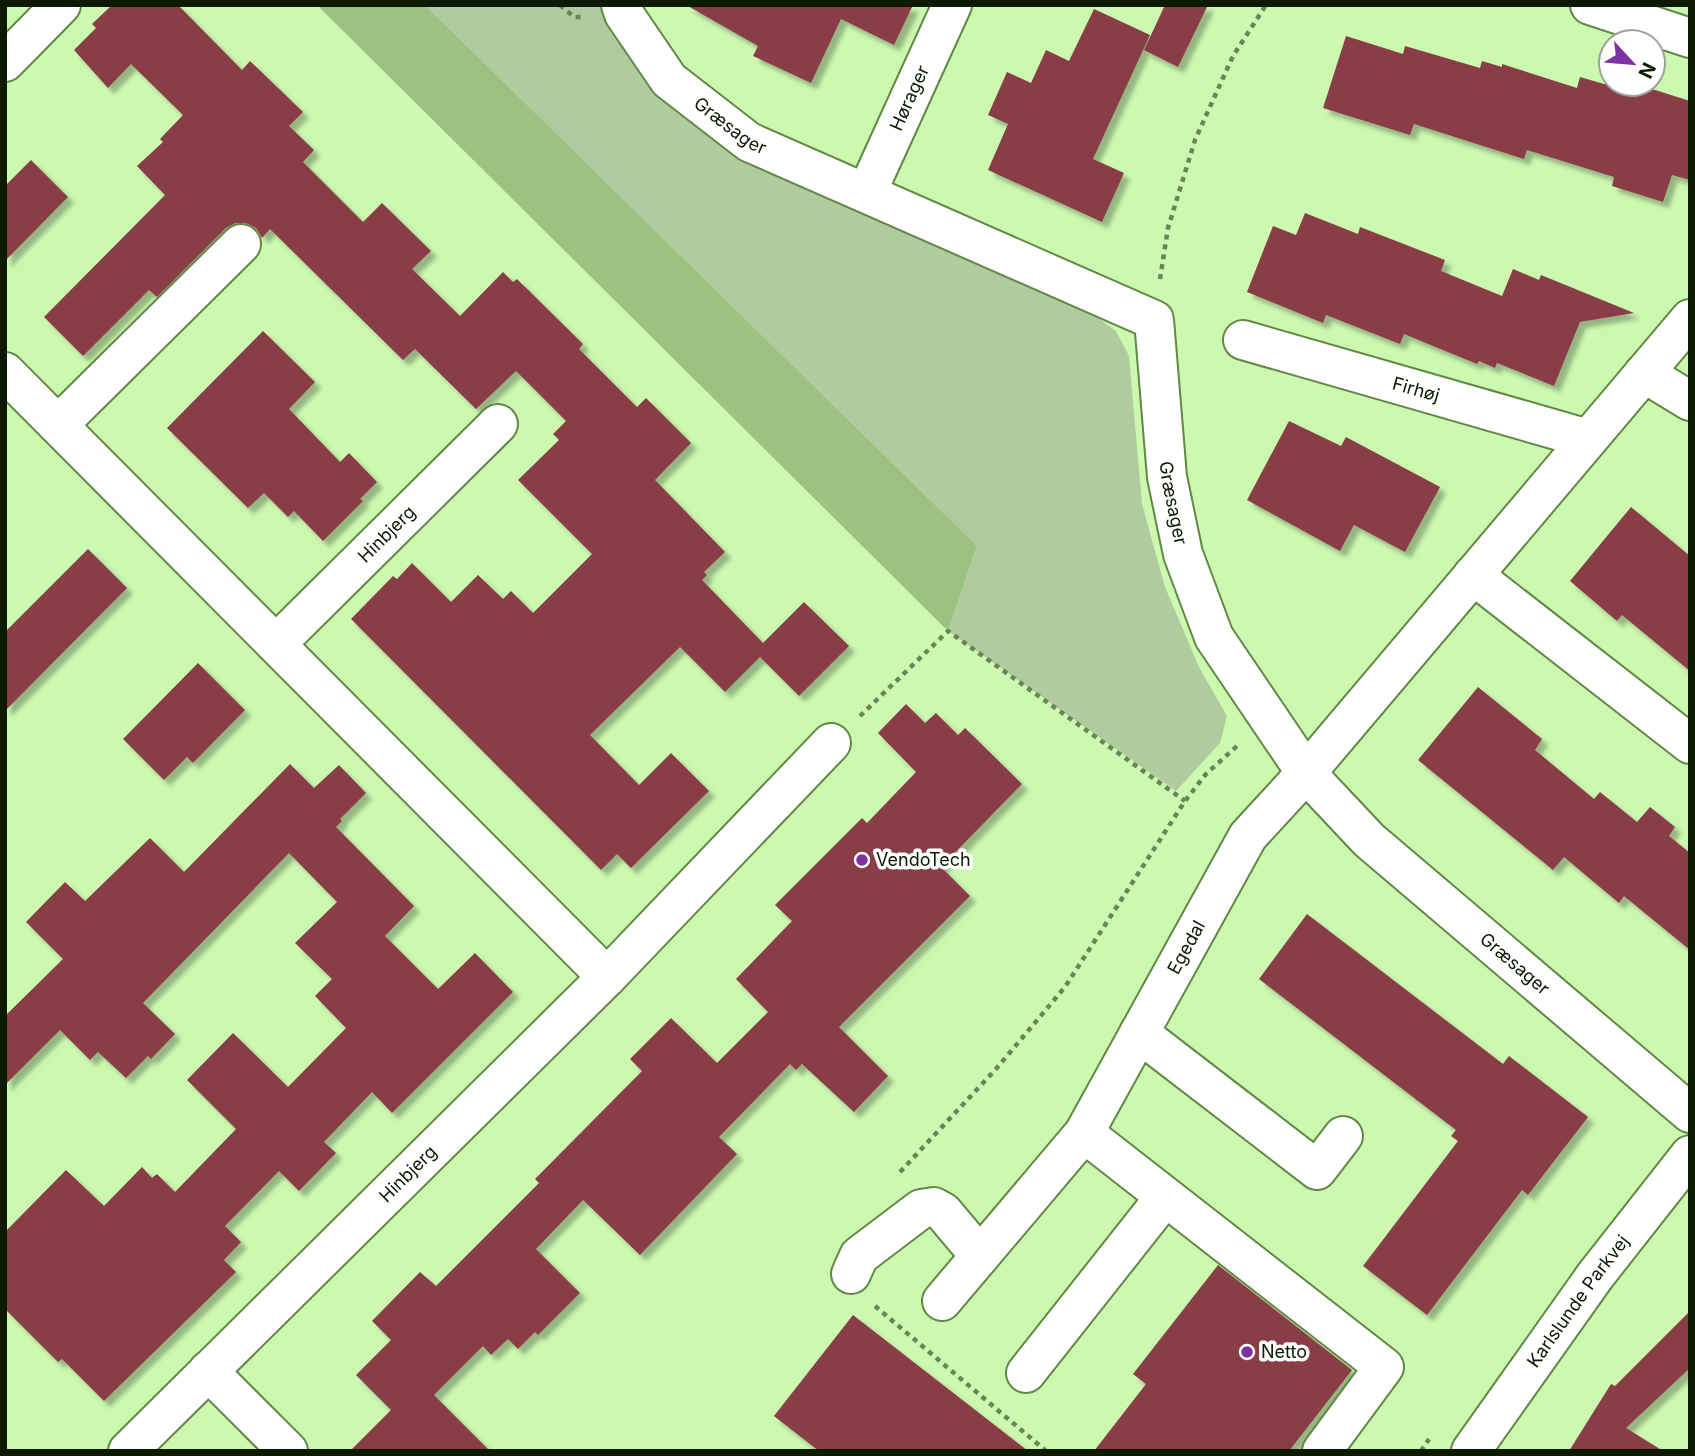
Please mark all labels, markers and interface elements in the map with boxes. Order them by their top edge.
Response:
north arrow [1597,28,1667,98]
text: N [1633,59,1660,82]
street label: Hørager [885,62,933,134]
street label: Græsager [690,92,770,158]
street label: Firhøj [1390,372,1442,406]
street label: Græsager [1156,460,1192,547]
street label: Hinbjerg [354,501,419,567]
place label: VendoTech [876,849,971,870]
marker: VendoTech [854,852,870,868]
street label: Egedal [1163,917,1209,978]
street label: Græsager [1476,928,1554,999]
street label: Hinbjerg [375,1141,441,1206]
street label: Karlslunde Parkvej [1523,1231,1633,1371]
place label: Netto [1261,1341,1307,1362]
marker: Netto [1239,1344,1255,1360]

